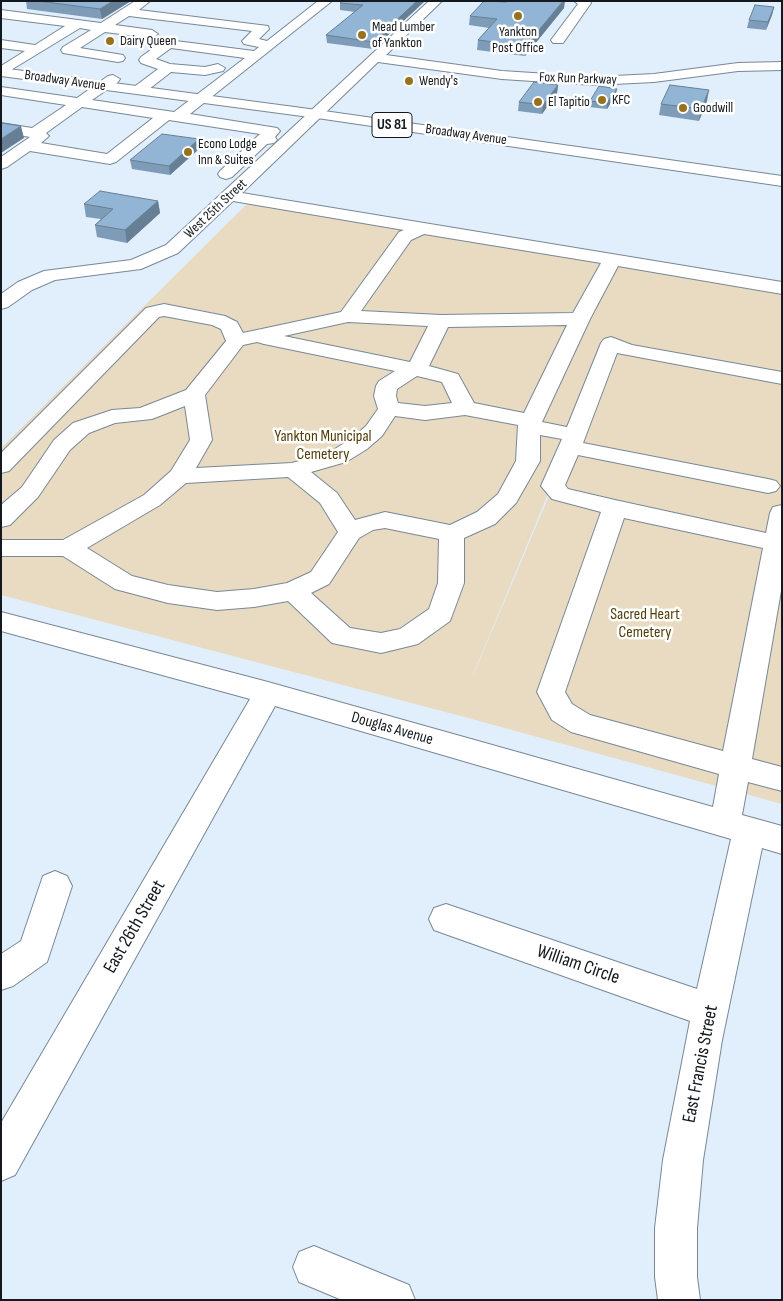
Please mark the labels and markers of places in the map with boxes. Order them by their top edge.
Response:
marker: Yankton Post Office [512,10,524,22]
place label: Mead Lumber of Yankton [372,19,435,52]
place label: Yankton Post Office [492,24,544,56]
marker: Mead Lumber of Yankton [356,29,368,41]
place label: Dairy Queen [120,33,177,49]
marker: Dairy Queen [104,35,116,47]
place label: Wendy's [419,73,458,89]
marker: Wendy's [403,75,415,87]
place label: KFC [612,92,630,108]
place label: El Tapitio [548,94,590,110]
marker: KFC [596,94,608,106]
marker: El Tapitio [532,96,544,108]
place label: Goodwill [693,100,733,116]
marker: Goodwill [677,102,689,114]
place label: Econo Lodge Inn & Suites [198,136,257,168]
marker: Econo Lodge Inn & Suites [182,146,194,158]

